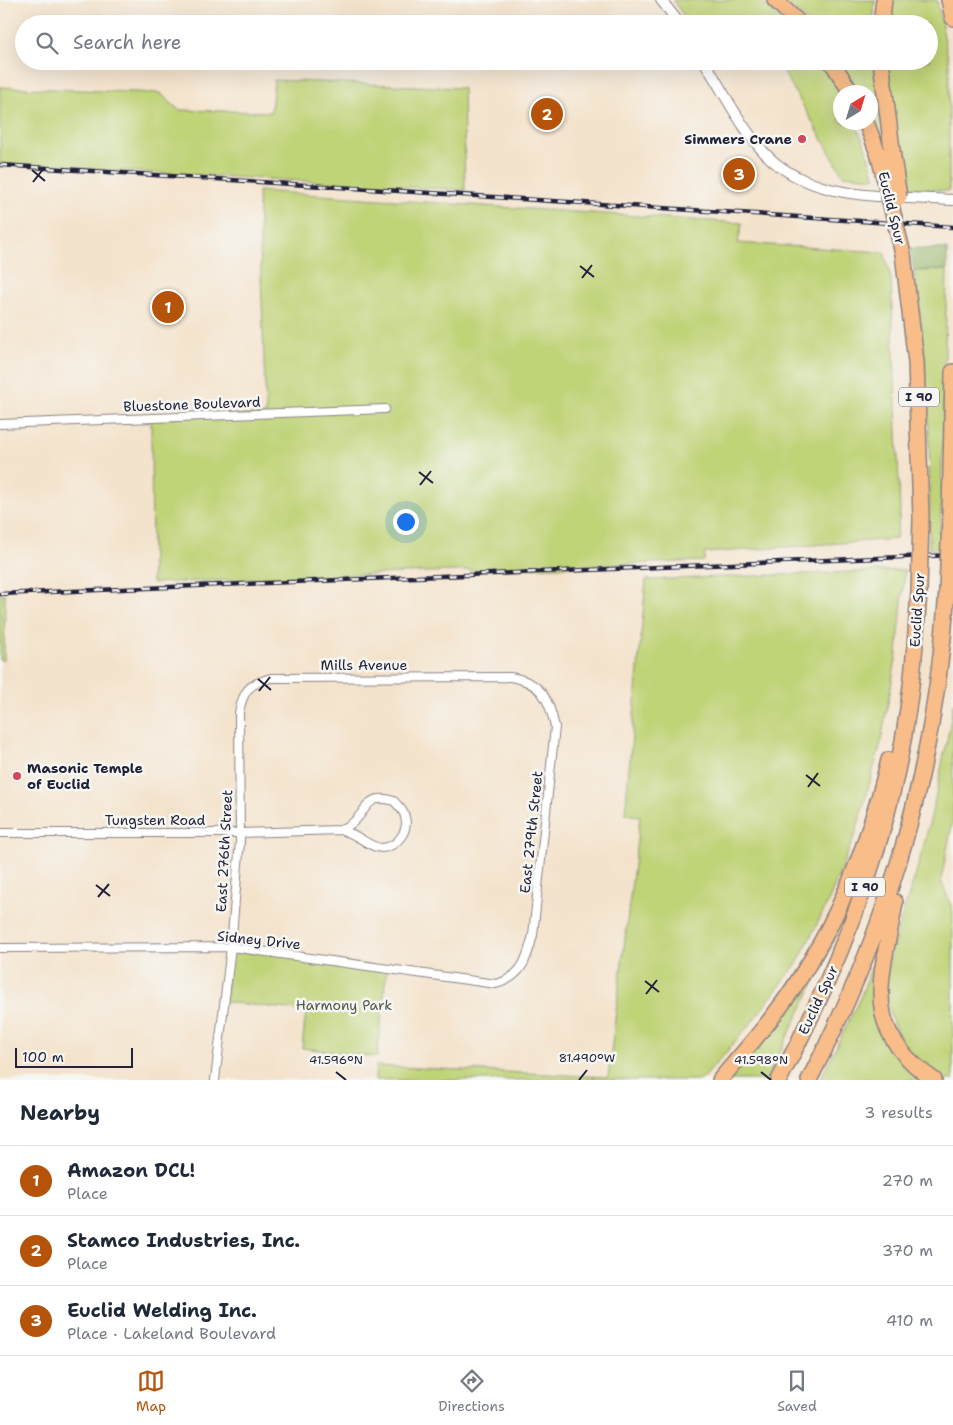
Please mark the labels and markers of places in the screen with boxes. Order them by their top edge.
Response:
pin: 2 [531,95,563,133]
place label: Simmers Crane [684,130,792,148]
marker: Simmers Crane [796,133,808,145]
pin: 3 [723,155,755,193]
pin: 1 [152,288,184,326]
place label: Masonic Temple of Euclid [27,759,143,793]
marker: Masonic Temple of Euclid [11,770,23,782]

